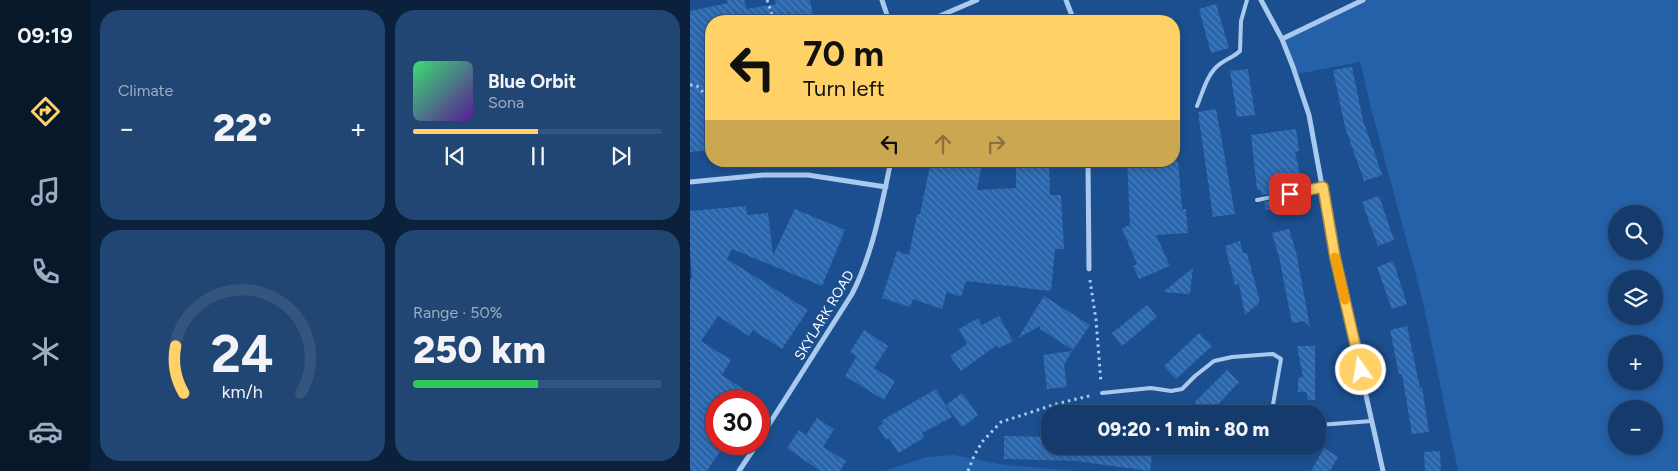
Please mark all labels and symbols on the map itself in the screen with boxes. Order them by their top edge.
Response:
pin [1269,173,1311,215]
street label: SKYLARK ROAD [791,267,858,363]
position arrow [1334,343,1386,395]
speed limit sign: 30 [705,390,770,455]

